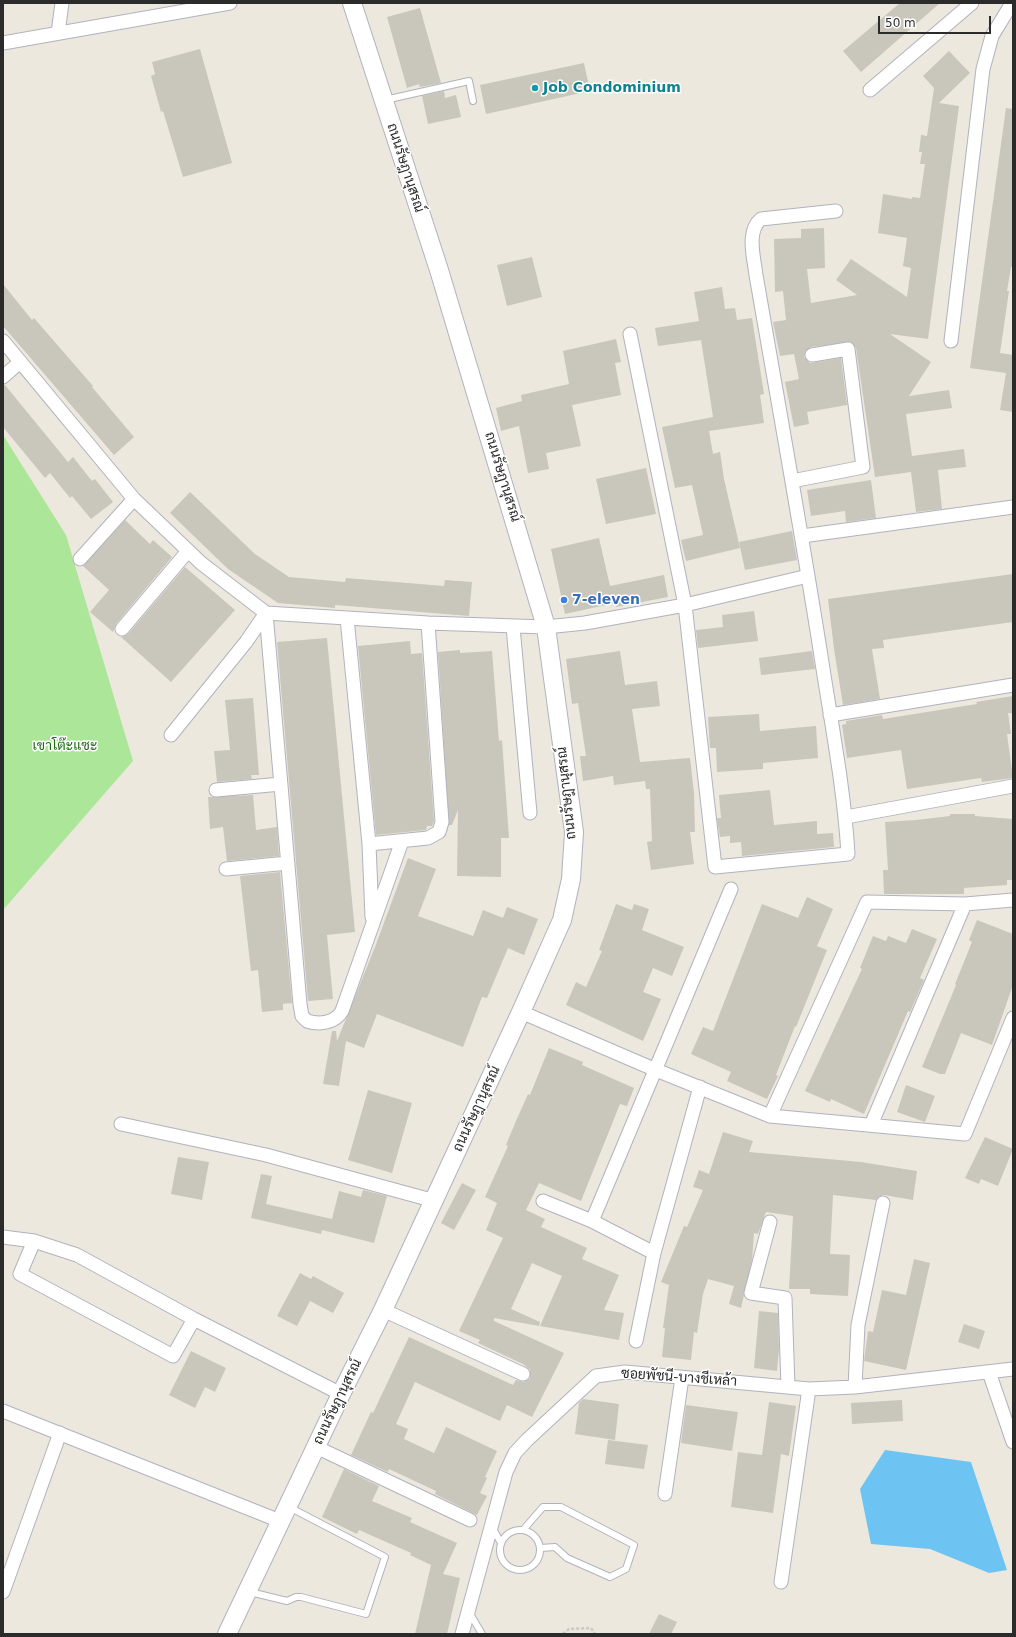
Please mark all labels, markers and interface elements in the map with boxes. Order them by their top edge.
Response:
scale bar [880,8,993,34]
text: 50 m [885,16,916,30]
place label: Job Condominium [543,80,681,96]
marker: Job Condominium [530,83,540,93]
street label: ถนนรัษฎานุสรณ์ [383,121,427,215]
street label: ถนนรัษฎานุสรณ์ [480,430,524,524]
place label: 7-eleven [572,592,640,608]
marker: 7-eleven [559,595,569,605]
park label: เขาโต๊ะแซะ [33,738,97,754]
street label: ถนนรัษฎานุสรณ์ [554,746,580,840]
street label: ถนนรัษฎานุสรณ์ [450,1063,504,1155]
street label: ถนนรัษฎานุสรณ์ [310,1357,366,1447]
street label: ซอยพัชนี-บางชีเหล้า [620,1366,738,1390]

